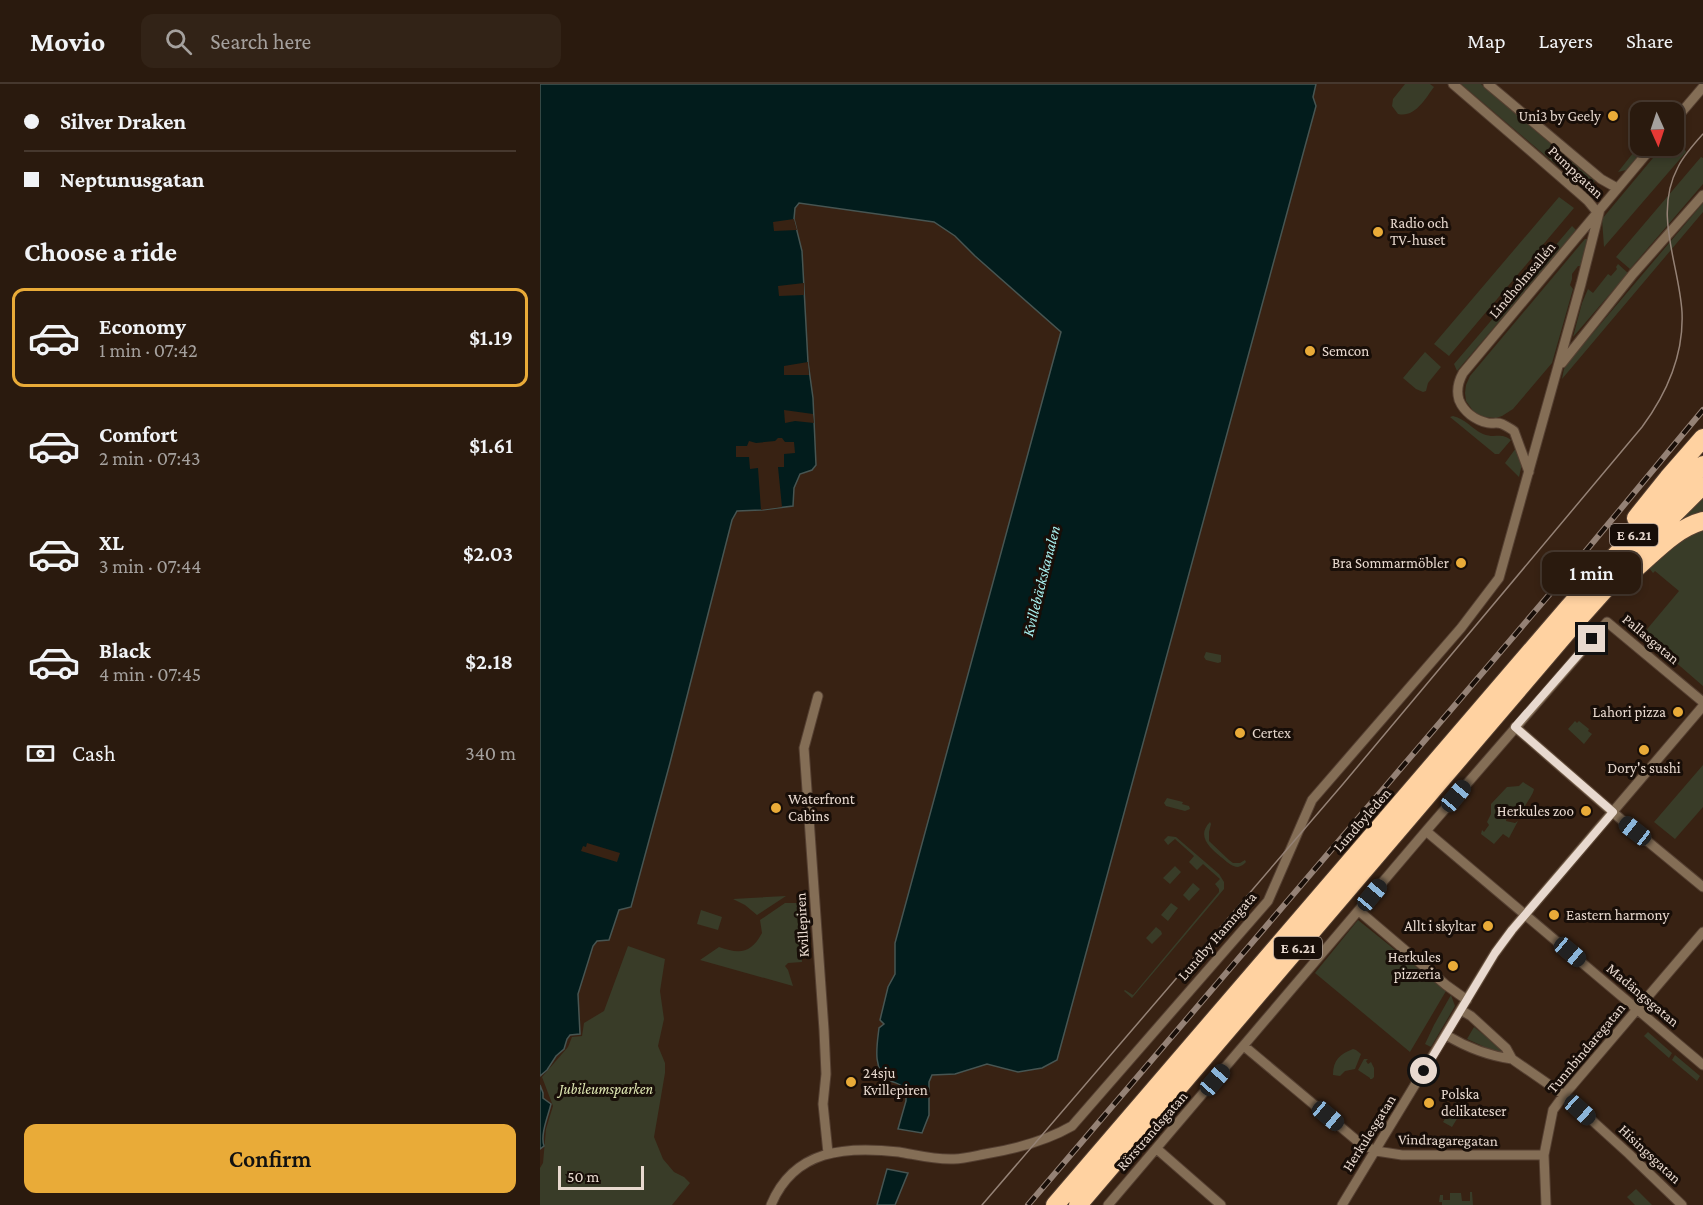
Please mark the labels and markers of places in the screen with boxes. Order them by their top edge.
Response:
place label: Uni3 by Geely [1518,108,1601,125]
marker: Uni3 by Geely [1606,109,1620,123]
place label: Radio och TV-huset [1390,215,1449,248]
marker: Radio och TV-huset [1371,225,1385,239]
place label: Semcon [1322,343,1369,359]
marker: Semcon [1303,344,1317,358]
place label: Bra Sommarmöbler [1332,555,1450,571]
marker: Bra Sommarmöbler [1454,556,1468,570]
place label: Lahori pizza [1593,704,1666,721]
marker: Lahori pizza [1671,705,1685,719]
place label: Certex [1252,725,1291,741]
marker: Certex [1233,726,1247,740]
marker: Dory's sushi [1637,743,1651,757]
place label: Dory's sushi [1607,760,1681,777]
place label: Waterfront Cabins [788,791,856,824]
marker: Waterfront Cabins [769,801,783,815]
place label: Herkules zoo [1497,803,1574,819]
marker: Herkules zoo [1579,804,1593,818]
place label: Eastern harmony [1566,907,1669,924]
marker: Eastern harmony [1547,908,1561,922]
place label: Allt i skyltar [1404,918,1477,935]
marker: Allt i skyltar [1481,919,1495,933]
place label: Herkules pizzeria [1388,949,1441,983]
marker: Herkules pizzeria [1446,959,1460,973]
place label: 24sju Kvillepiren [863,1065,928,1099]
marker: 24sju Kvillepiren [844,1075,858,1089]
place label: Polska delikateser [1441,1086,1507,1119]
marker: Polska delikateser [1422,1096,1436,1110]

